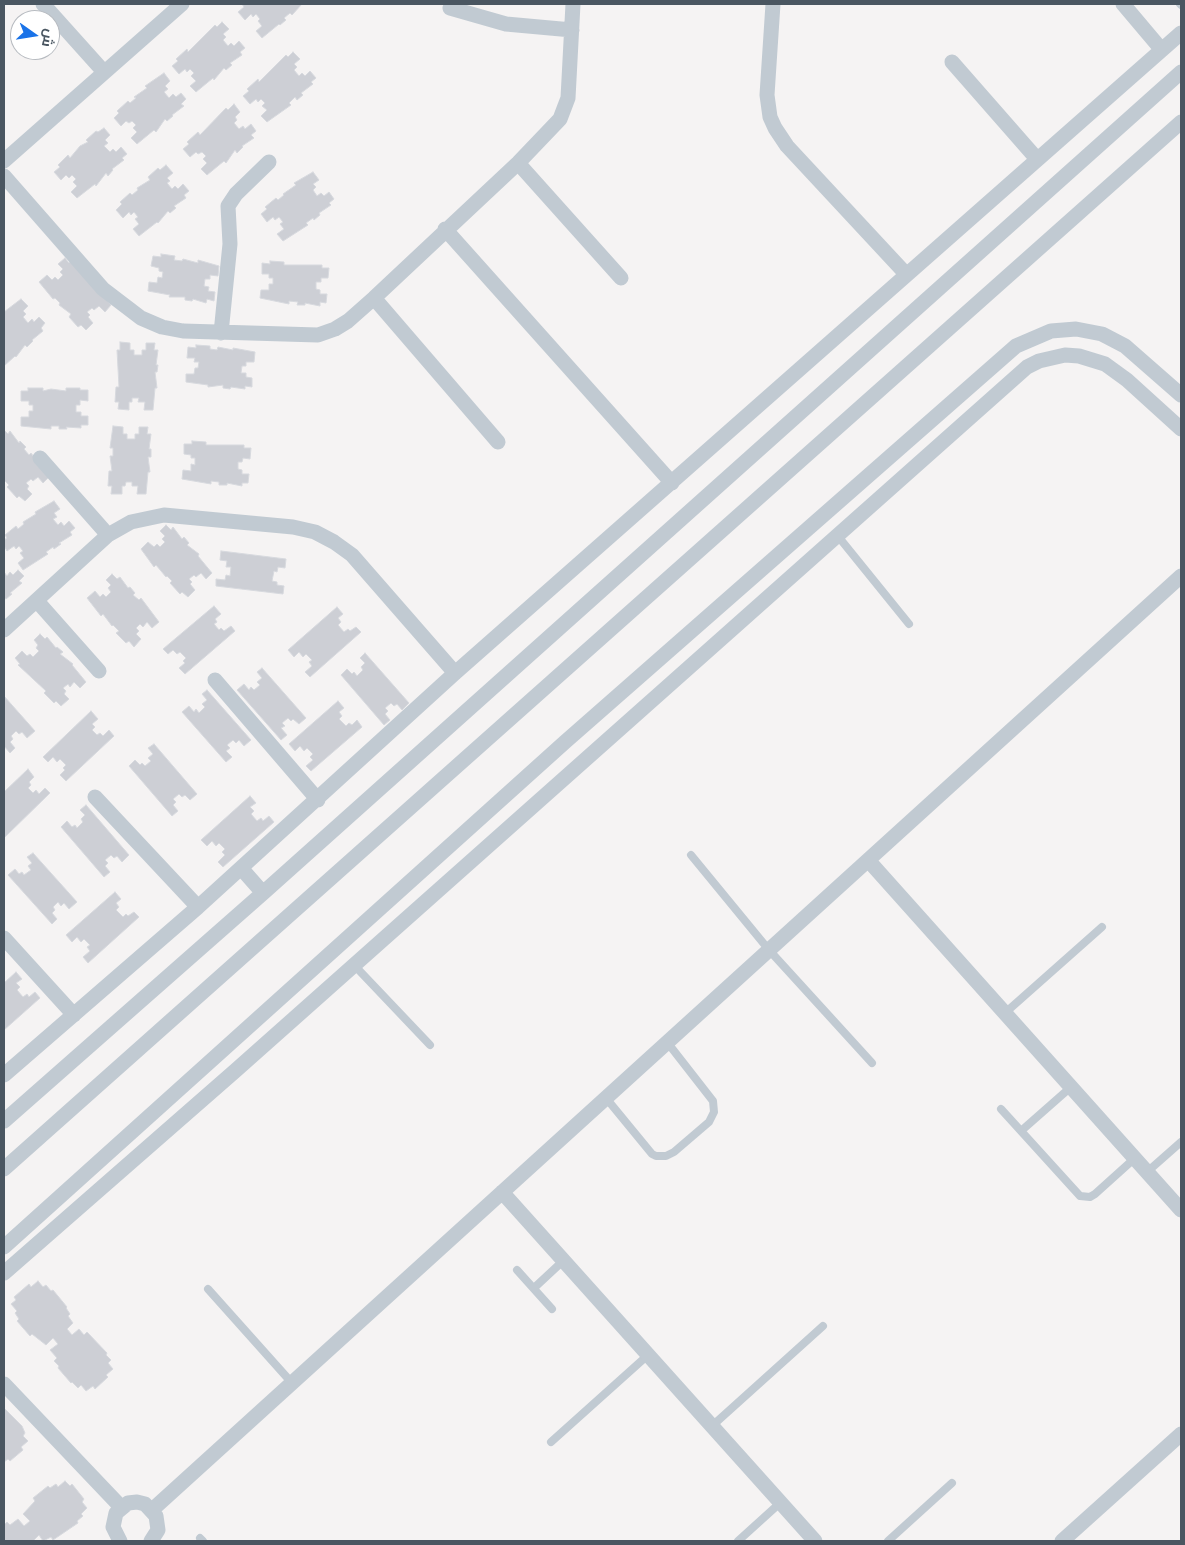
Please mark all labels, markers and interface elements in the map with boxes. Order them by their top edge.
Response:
north arrow [10,10,60,60]
text: ش [39,28,58,49]

